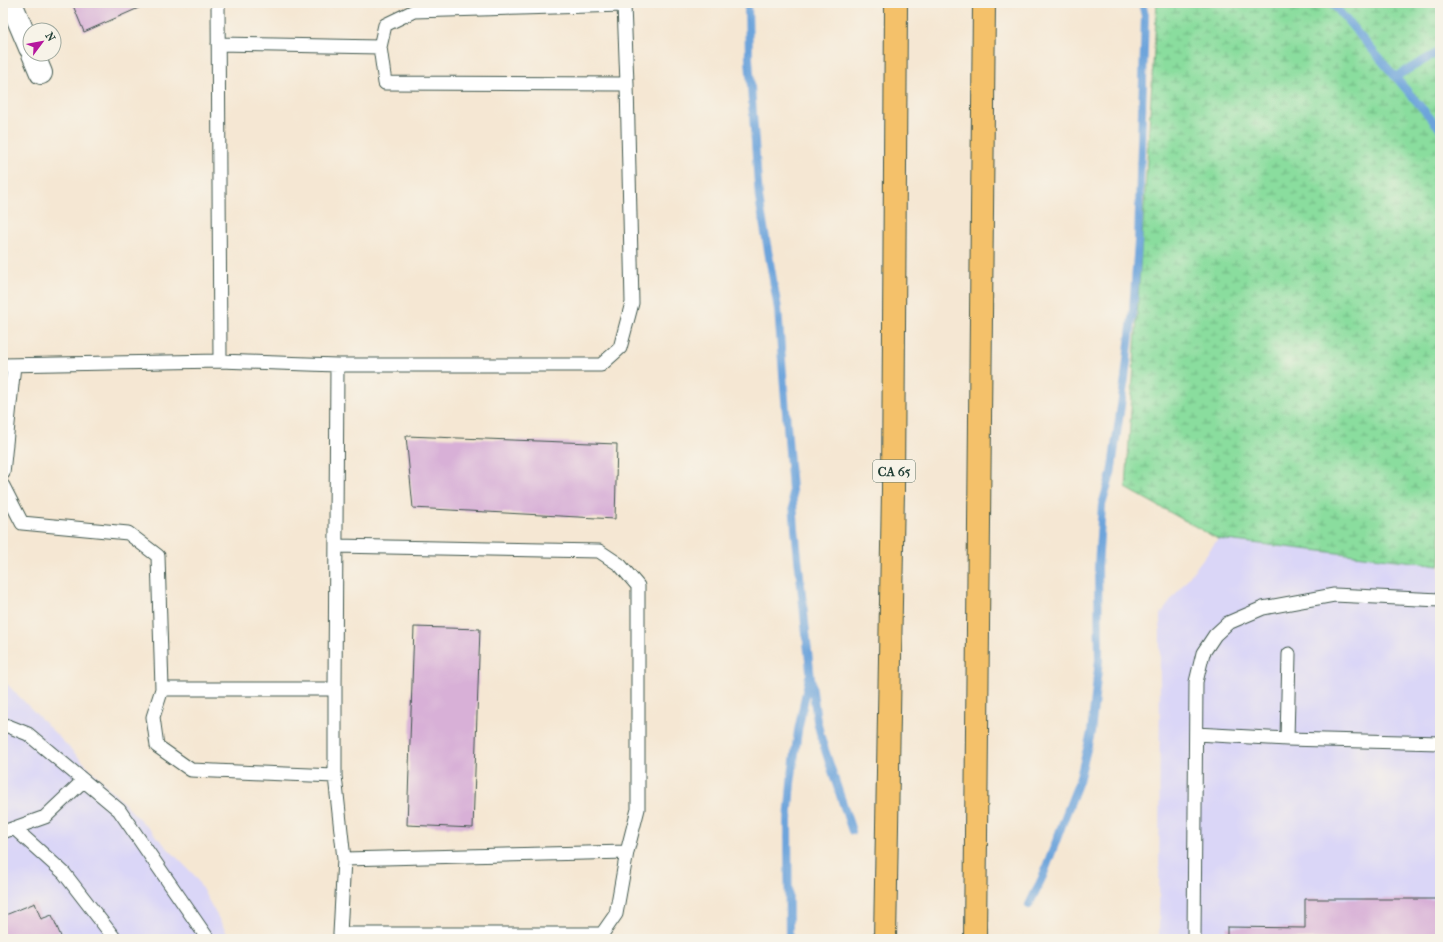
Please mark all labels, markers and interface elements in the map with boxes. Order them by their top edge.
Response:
north arrow [22,22,62,62]
text: N [42,30,58,44]
road number: CA 65 [873,460,915,482]

